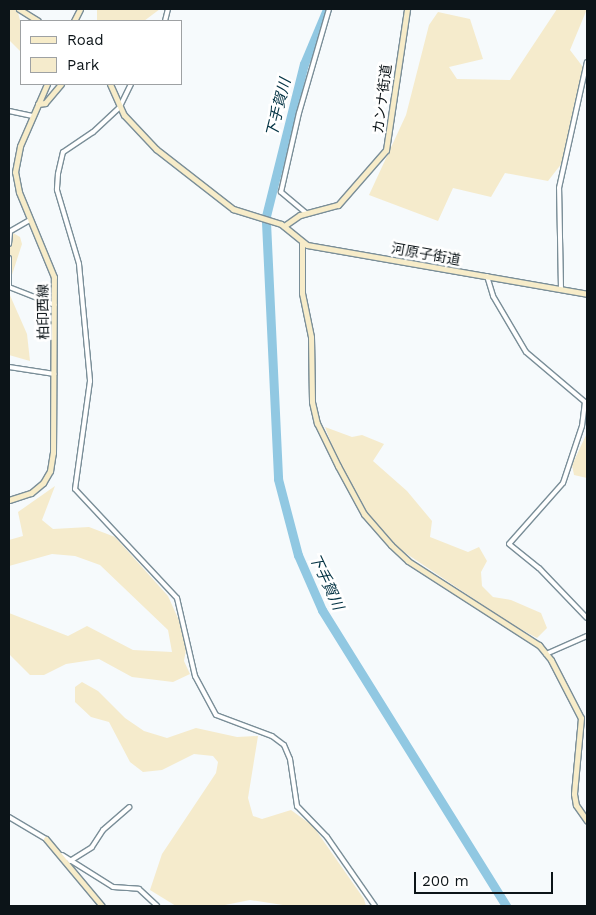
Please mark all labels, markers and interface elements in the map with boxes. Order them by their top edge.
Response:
legend [20,20,182,85]
text: Road [67,31,104,49]
text: Park [67,56,99,74]
street label: カンナ街道 [369,63,395,135]
water label: 下手賀川 [263,77,295,139]
street label: 河原子街道 [390,240,462,268]
street label: 柏印西線 [34,284,52,340]
water label: 下手賀川 [305,551,347,613]
scale bar [416,862,555,894]
text: 200 m [422,872,469,890]

